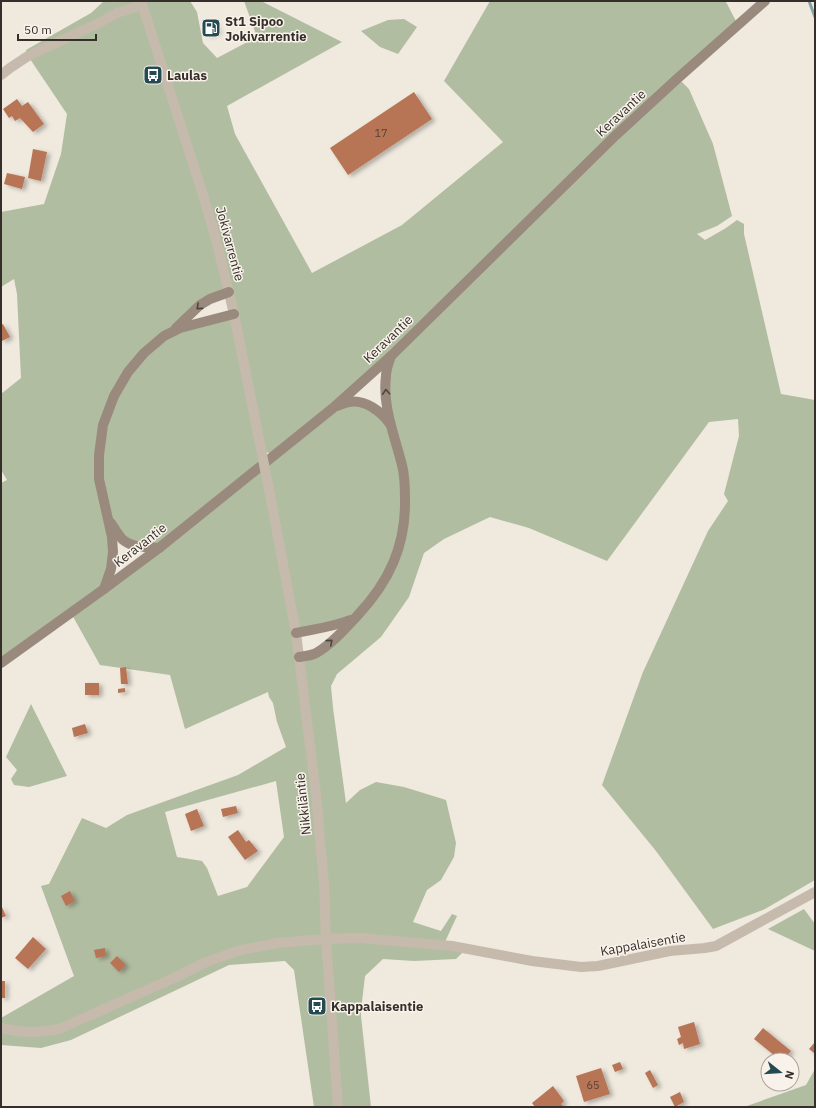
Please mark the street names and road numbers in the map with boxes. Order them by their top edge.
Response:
street label: Keravantie [592,86,650,140]
street label: Jokivarrentie [212,205,248,283]
street label: Keravantie [360,311,416,367]
street label: Keravantie [110,519,170,571]
street label: Nikkiläntie [291,772,315,836]
street label: Kappalaisentie [599,928,687,960]

